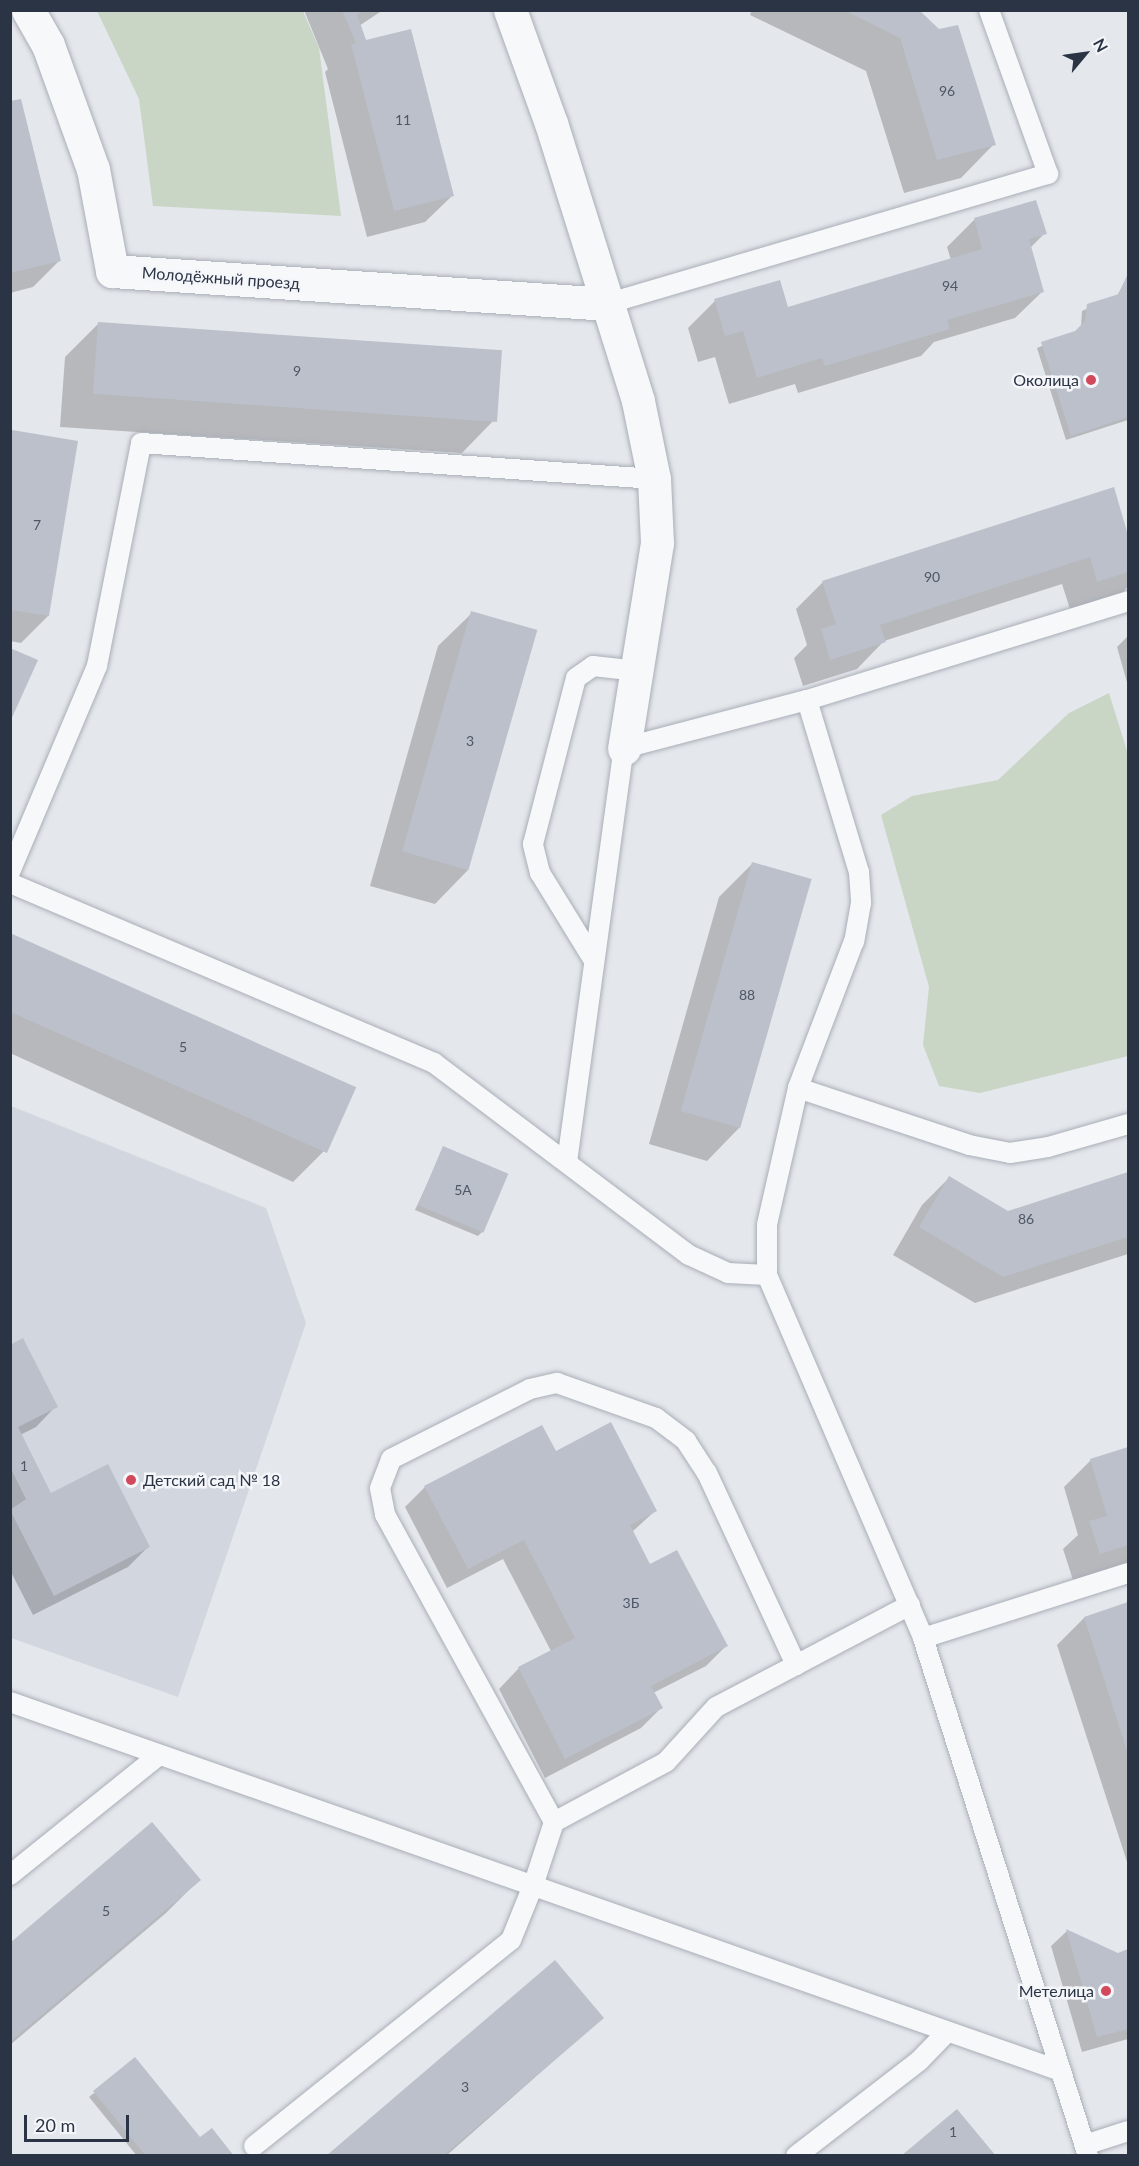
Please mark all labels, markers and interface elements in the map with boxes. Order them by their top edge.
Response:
north arrow [1055,24,1115,84]
text: N [1090,35,1112,55]
house number: 96 [939,83,955,99]
house number: 11 [395,112,411,128]
street label: Молодёжный проезд [141,263,301,293]
house number: 94 [942,278,958,294]
house number: 9 [293,363,301,379]
place label: Околица [1013,370,1079,390]
marker: Околица [1084,373,1098,387]
house number: 7 [33,517,41,533]
house number: 90 [924,569,940,585]
house number: 3 [466,733,474,749]
house number: 88 [739,987,755,1003]
house number: 5 [179,1039,187,1055]
house number: 5А [454,1182,472,1198]
house number: 86 [1018,1211,1034,1227]
house number: 1 [20,1458,28,1474]
place label: Детский сад № 18 [143,1470,280,1490]
marker: Детский сад № 18 [124,1473,138,1487]
house number: 3Б [623,1595,639,1611]
house number: 5 [102,1903,110,1919]
place label: Метелица [1019,1981,1094,2001]
marker: Метелица [1099,1984,1113,1998]
house number: 3 [461,2079,469,2095]
scale bar [27,2103,132,2141]
text: 20 m [35,2114,75,2136]
house number: 1 [949,2124,957,2140]

